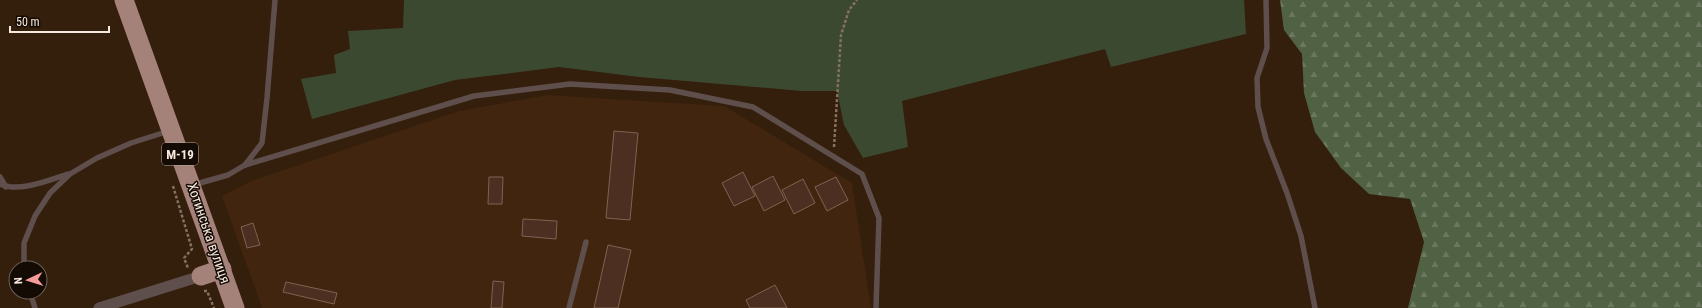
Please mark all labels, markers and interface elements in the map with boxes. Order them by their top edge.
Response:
scale bar [10,8,109,34]
text: 50 m [16,15,40,29]
road number: М-19 [162,143,198,165]
street label: Хотинська вулиця [184,181,234,285]
north arrow [8,260,48,300]
text: N [12,277,25,284]

